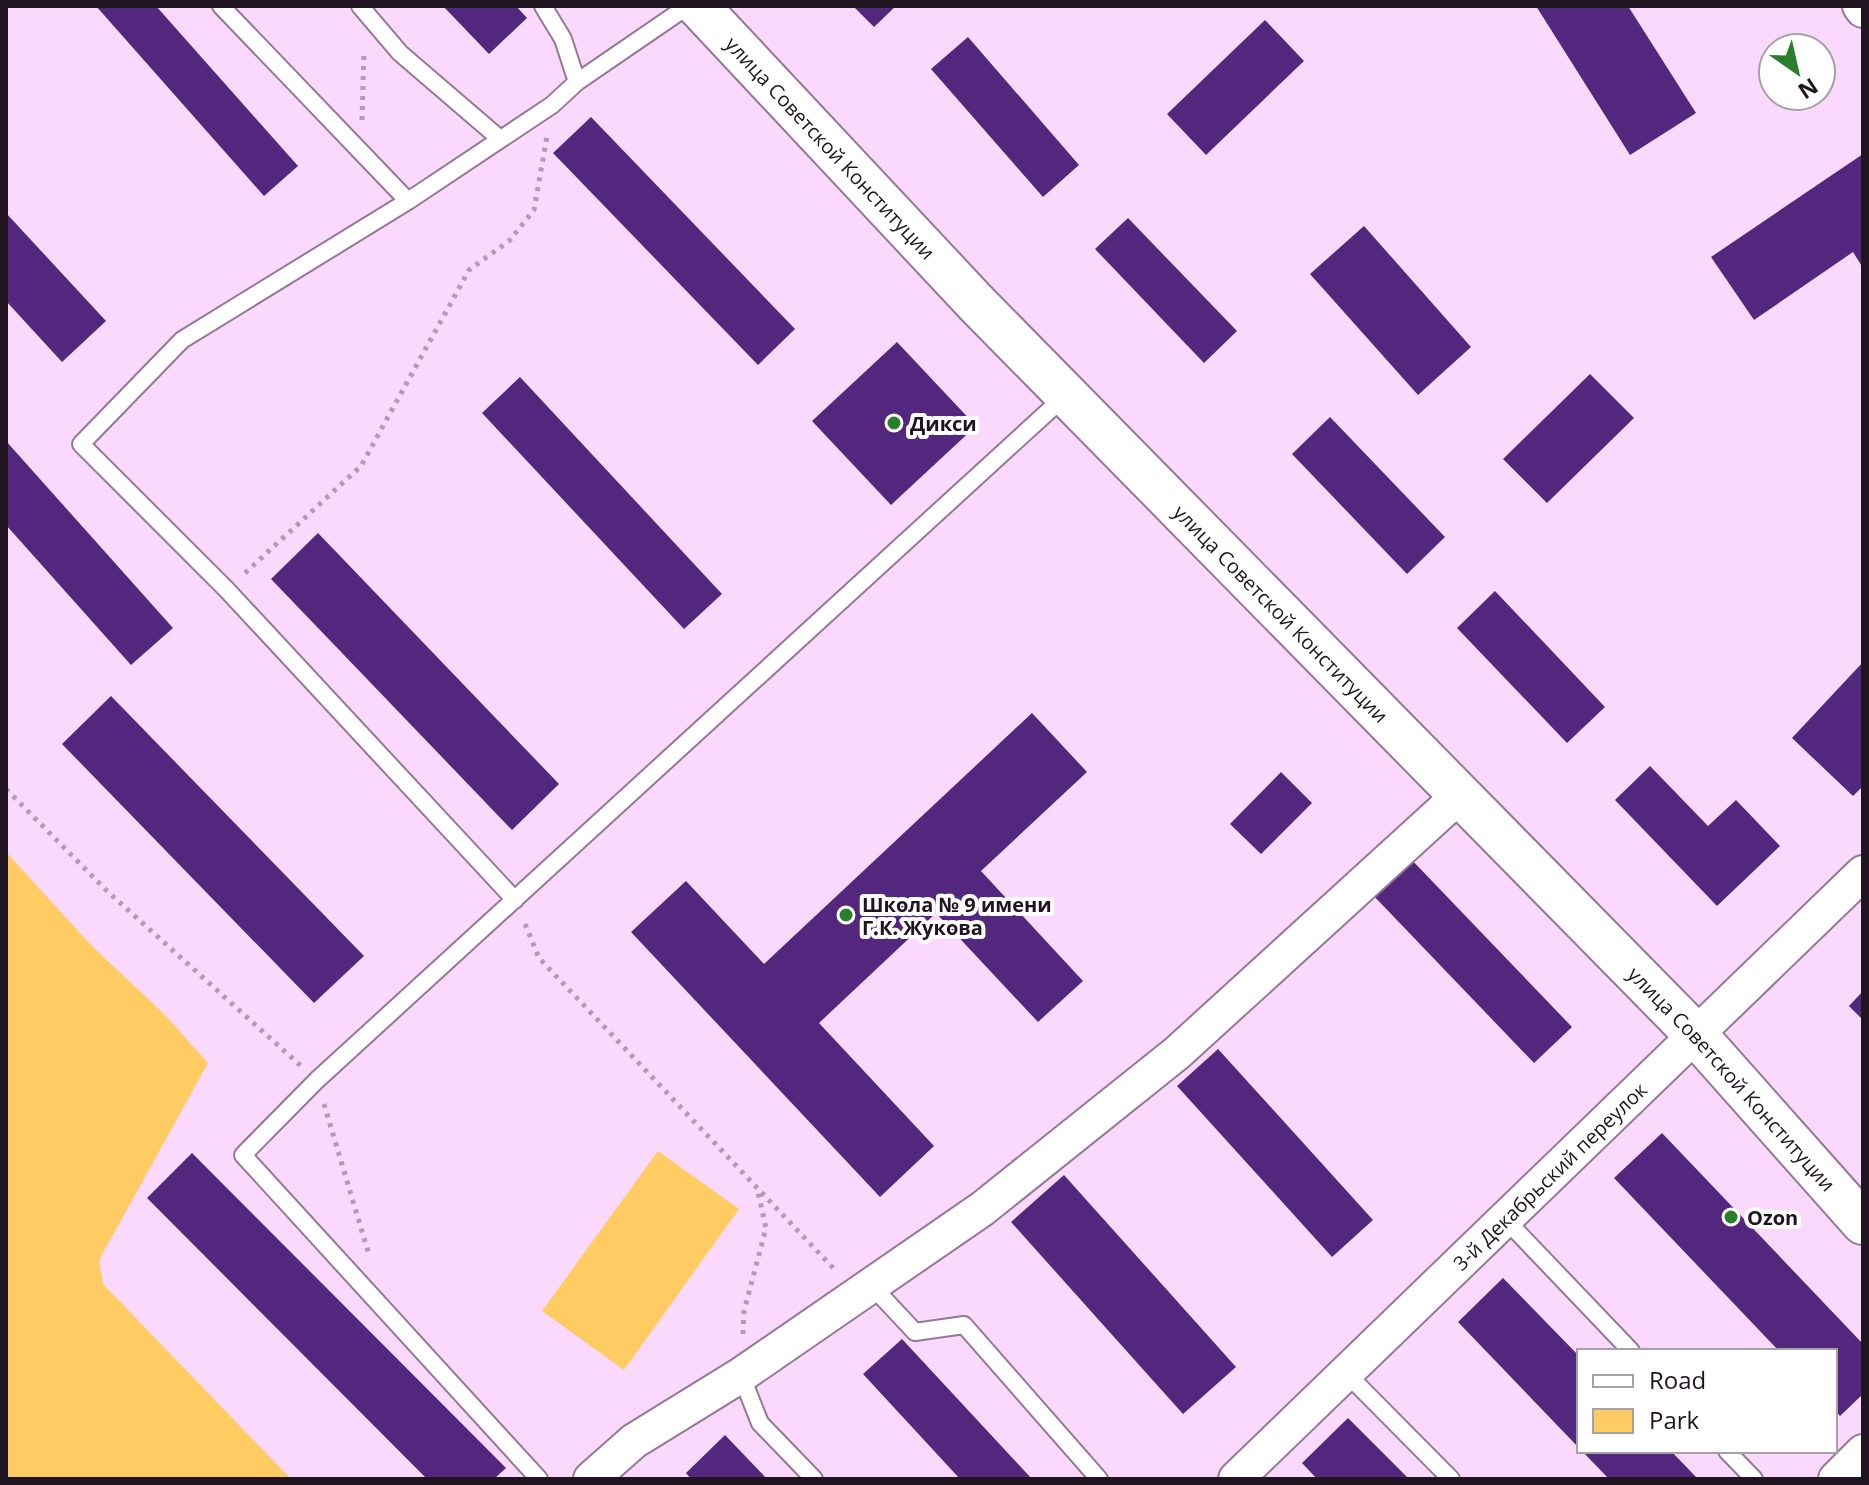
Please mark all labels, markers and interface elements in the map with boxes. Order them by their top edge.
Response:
street label: улица Советской Конституции [720,30,941,265]
north arrow [1757,32,1837,112]
text: N [1793,72,1825,107]
place label: Дикси [910,410,977,437]
marker: Дикси [885,414,903,432]
street label: улица Советской Конституции [1168,498,1395,728]
place label: Школа № 9 имени Г.К. Жукова [862,891,1052,941]
marker: Школа № 9 имени Г.К. Жукова [837,906,855,924]
street label: улица Советской Конституции [1622,960,1842,1197]
street label: 3-й Декабрьский переулок [1447,1076,1653,1276]
place label: Ozon [1747,1204,1798,1231]
marker: Ozon [1722,1208,1740,1226]
legend [1577,1349,1837,1453]
text: Road [1649,1363,1706,1396]
text: Park [1649,1403,1700,1436]

